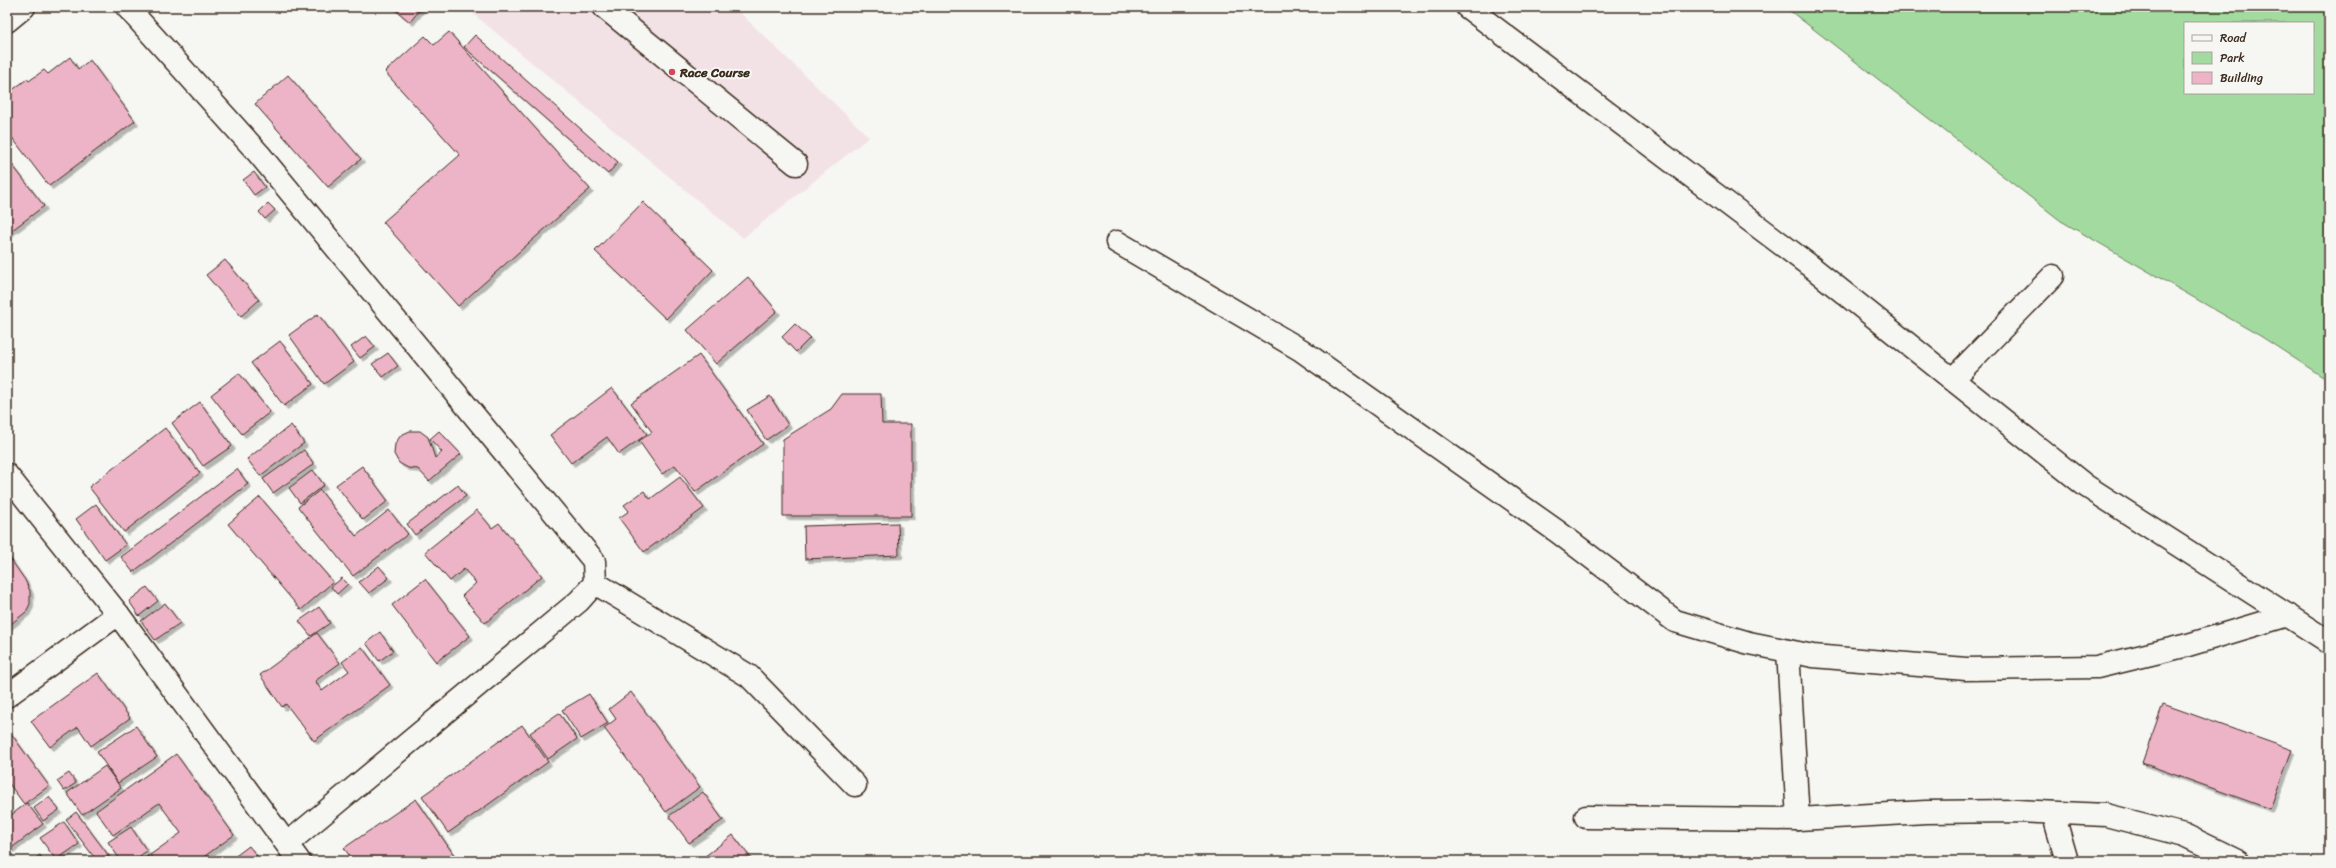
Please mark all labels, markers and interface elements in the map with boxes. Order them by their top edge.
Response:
legend [2184,22,2314,94]
text: Road [2220,27,2247,49]
text: Park [2220,47,2245,69]
place label: Race Course [679,61,750,84]
marker: Race Course [667,67,677,77]
text: Building [2220,67,2263,89]

